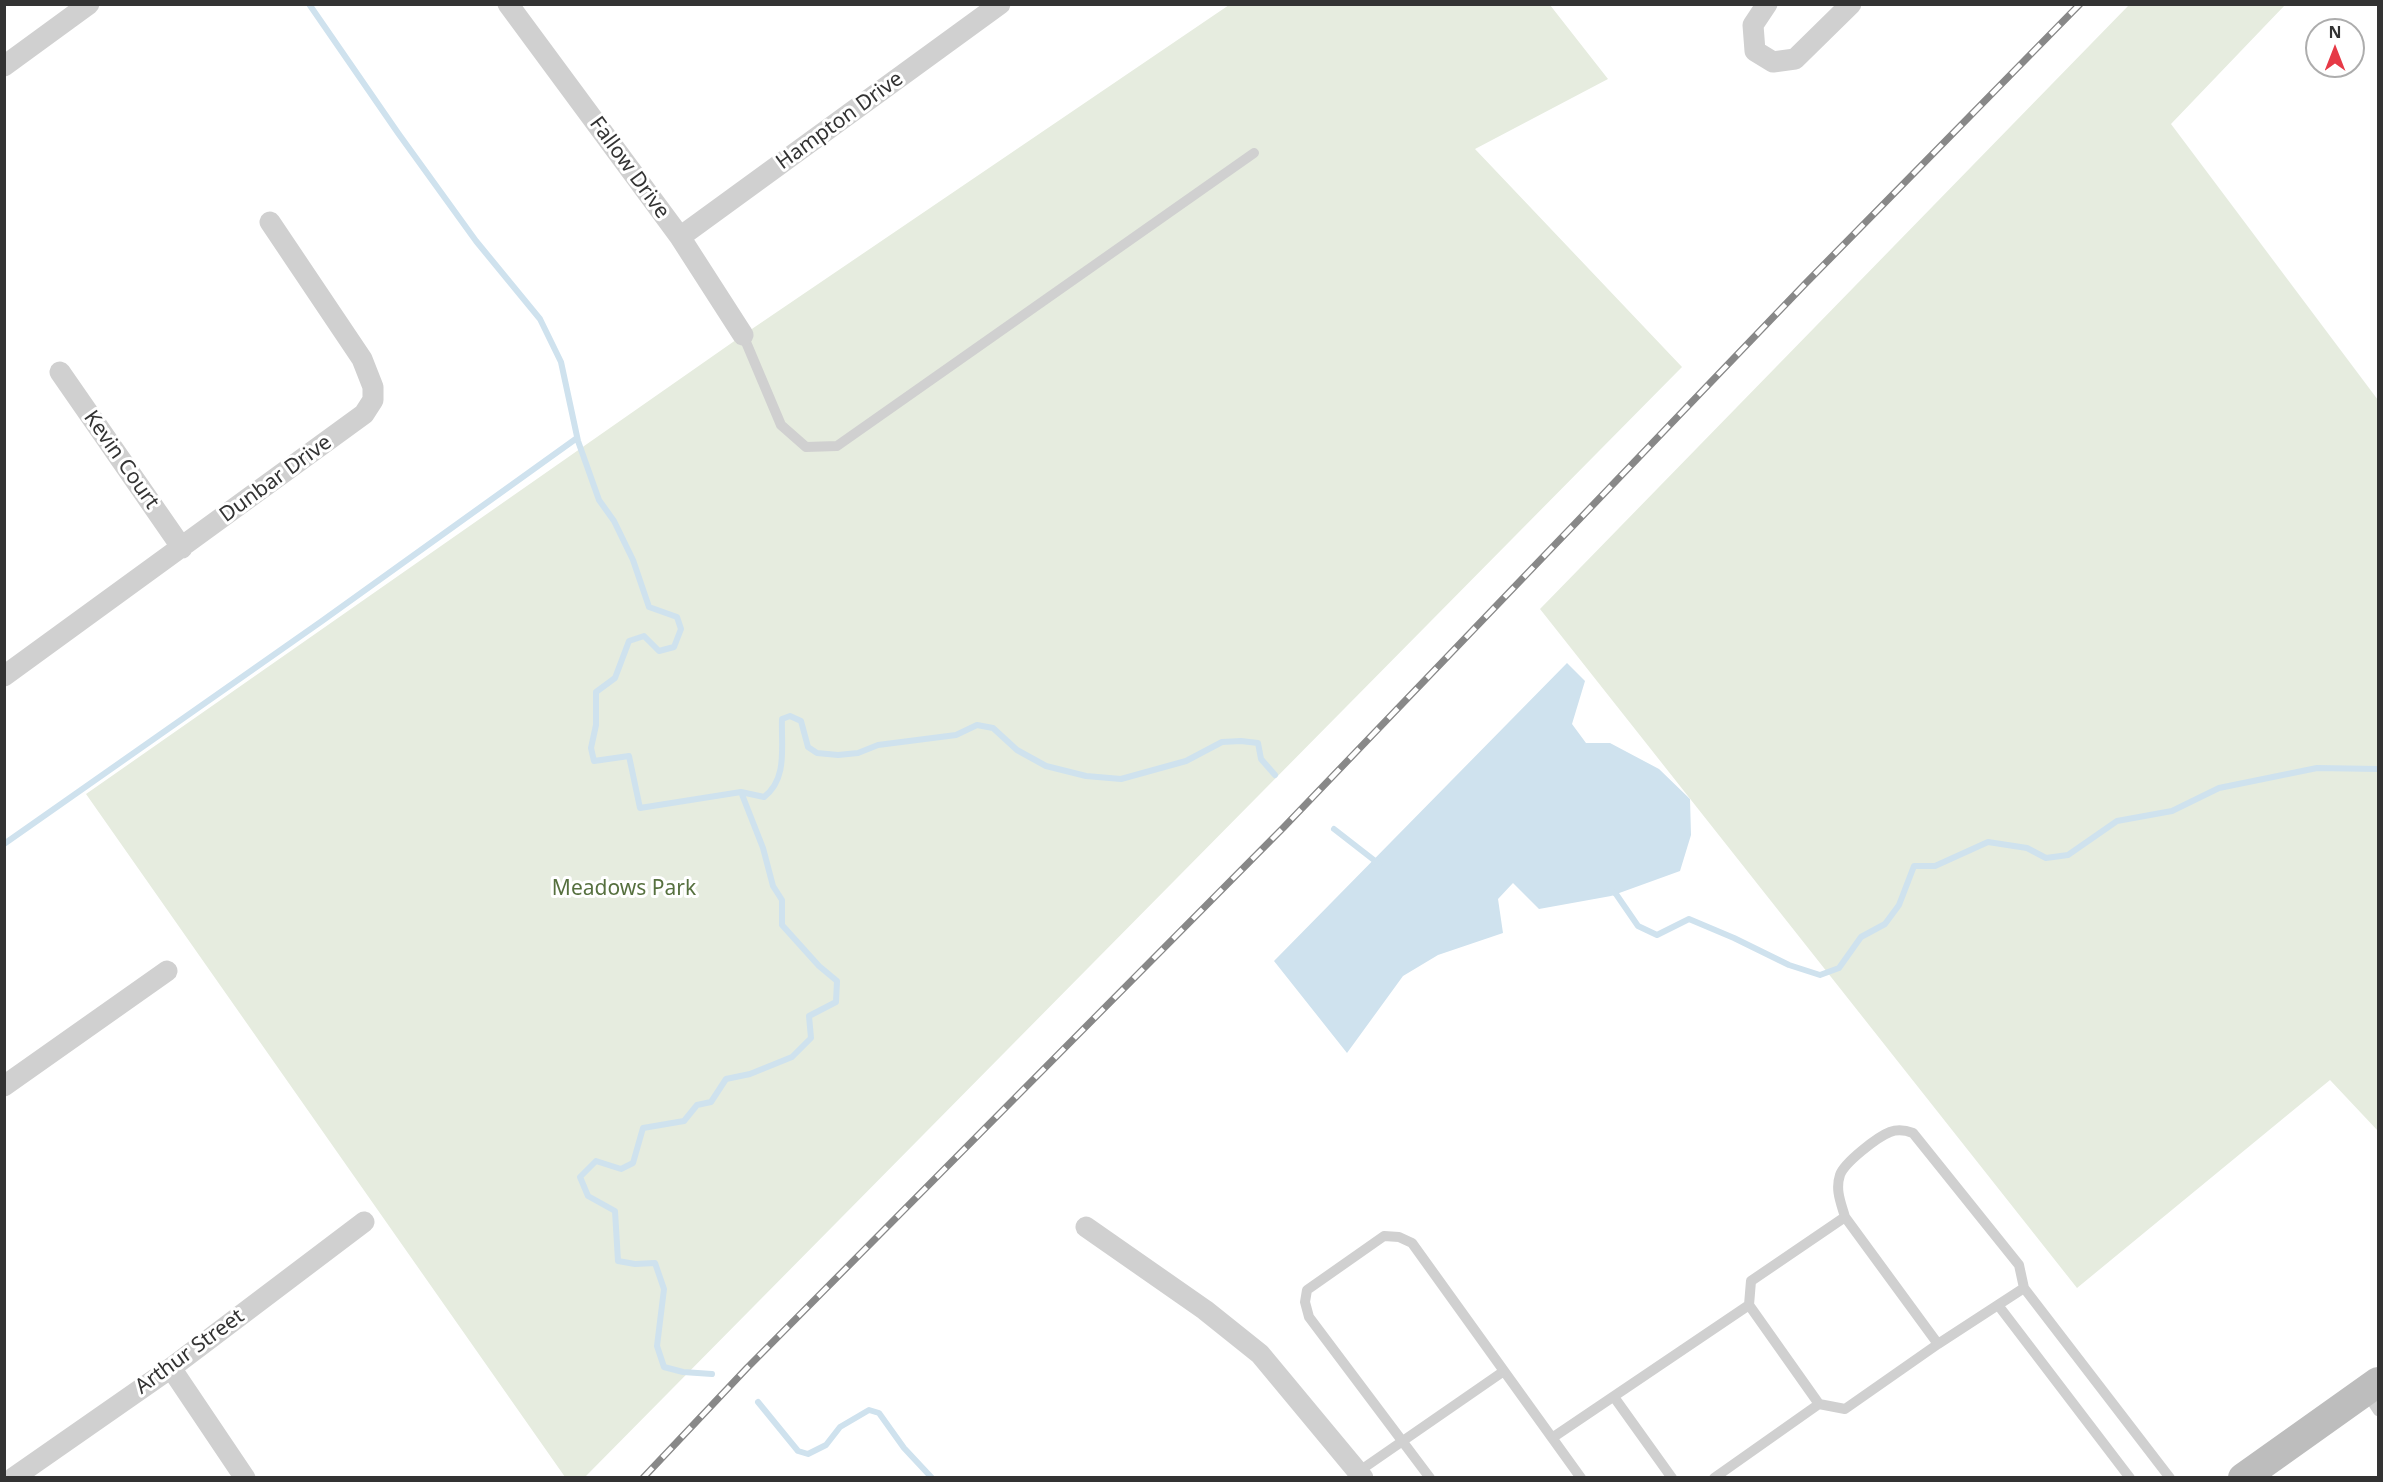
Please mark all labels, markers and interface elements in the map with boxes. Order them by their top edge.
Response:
north arrow [2305,18,2365,78]
text: N [2328,21,2342,43]
street label: Hampton Drive [772,67,908,175]
street label: Fallow Drive [584,112,674,224]
street label: Kevin Court [78,406,164,514]
street label: Dunbar Drive [215,430,337,528]
park label: Meadows Park [552,876,696,902]
street label: Arthur Street [131,1304,249,1400]

